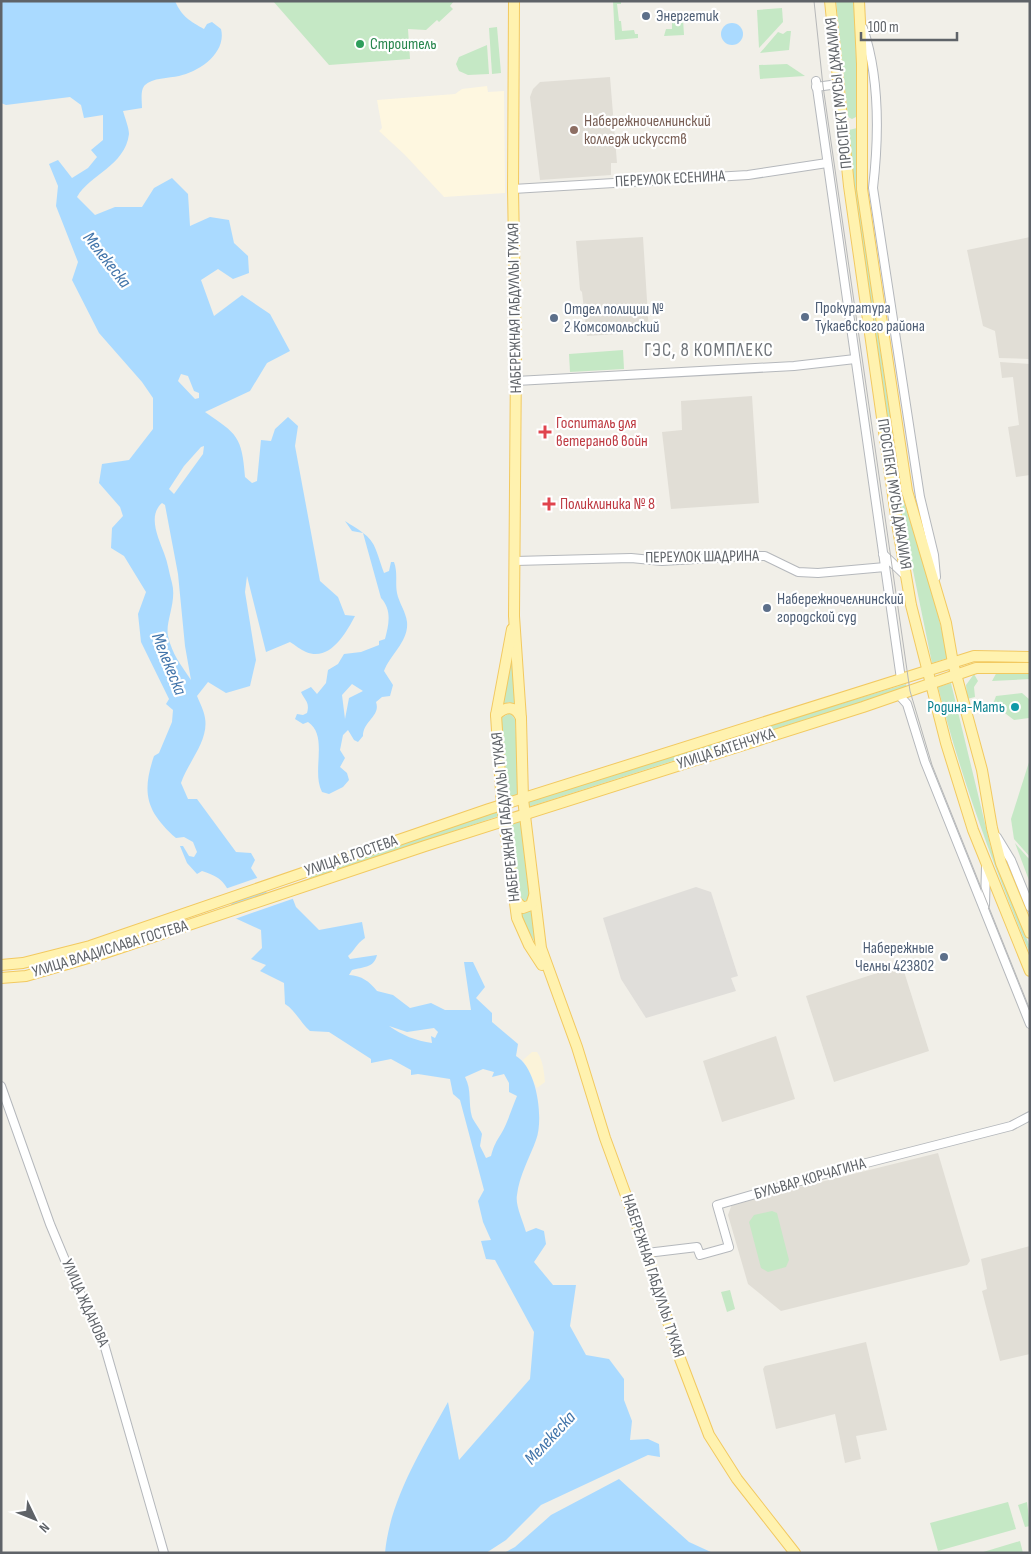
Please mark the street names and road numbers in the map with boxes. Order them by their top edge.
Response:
street label: ПРОСПЕКТ МУСЫ ДЖАЛИЛЯ [822,16,856,170]
street label: ПЕРЕУЛОК ЕСЕНИНА [614,167,726,191]
street label: НАБЕРЕЖНАЯ ГАБДУЛЛЫ ТУКАЯ [504,223,526,393]
street label: ПРОСПЕКТ МУСЫ ДЖАЛИЛЯ [873,417,915,571]
street label: ПЕРЕУЛОК ШАДРИНА [645,547,759,567]
street label: УЛИЦА БАТЕНЧУКА [675,724,777,774]
street label: НАБЕРЕЖНАЯ ГАБДУЛЛЫ ТУКАЯ [488,731,524,903]
street label: УЛИЦА В.ГОСТЕВА [302,831,400,881]
street label: УЛИЦА ВЛАДИСЛАВА ГОСТЕВА [30,916,190,982]
street label: БУЛЬВАР КОРЧАГИНА [752,1154,868,1204]
street label: НАБЕРЕЖНАЯ ГАБДУЛЛЫ ТУКАЯ [618,1192,688,1360]
street label: УЛИЦА ЖДАНОВА [57,1256,113,1350]

